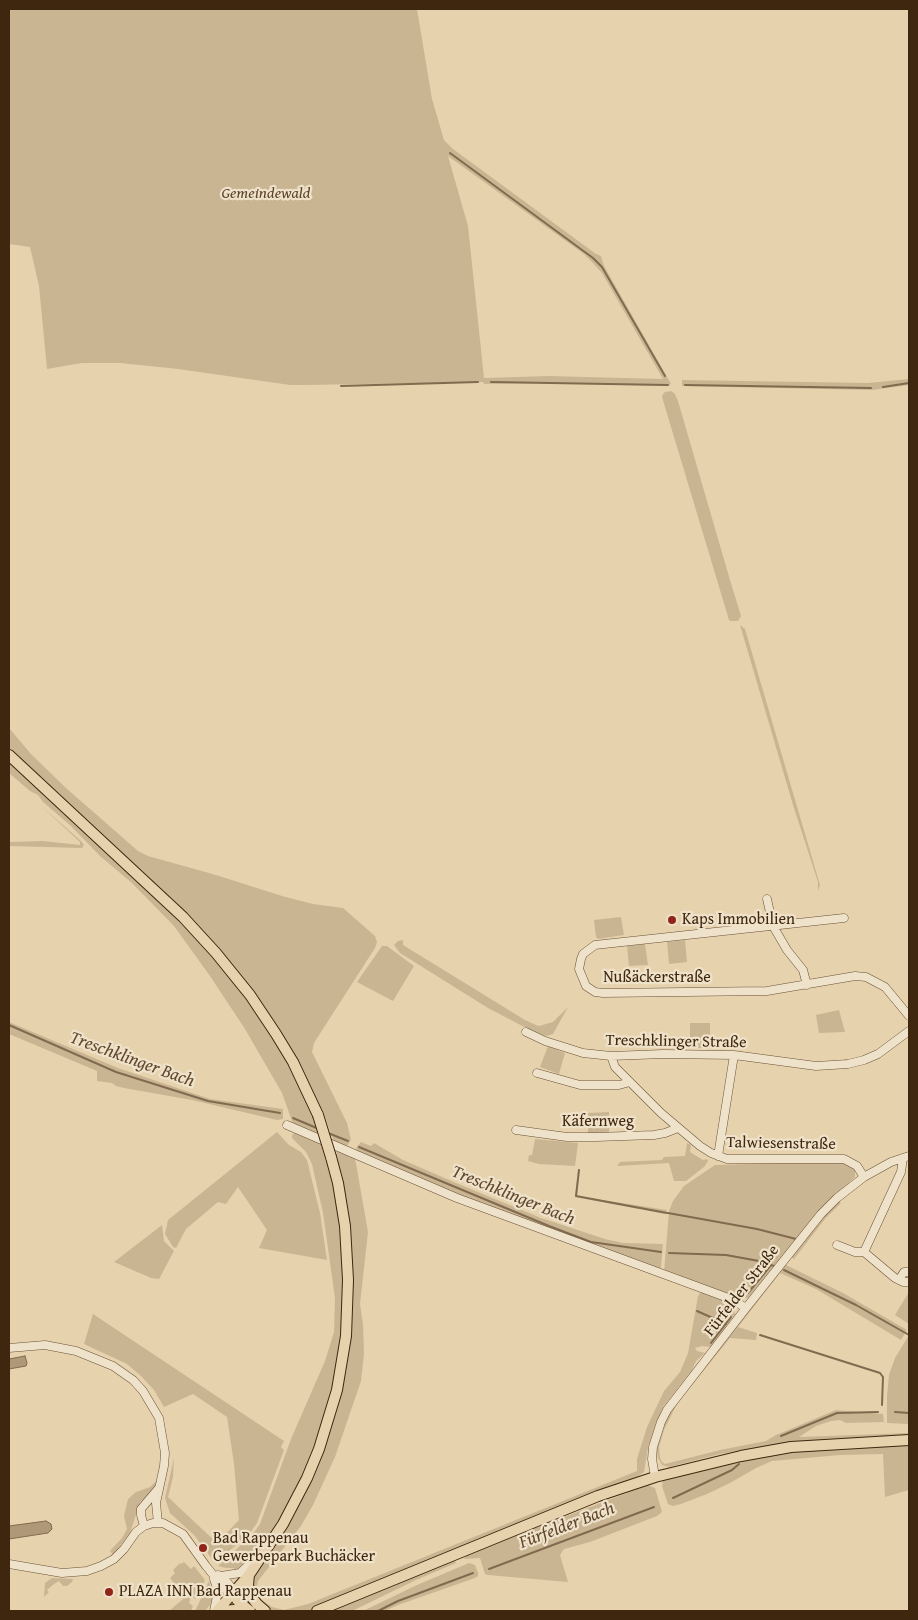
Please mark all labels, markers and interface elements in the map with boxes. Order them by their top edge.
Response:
park label: Gemeindewald [222,184,310,204]
place label: Kaps Immobilien [682,910,795,930]
marker: Kaps Immobilien [666,914,678,926]
street label: Nußäckerstraße [603,968,711,988]
water label: Treschklinger Bach [67,1027,197,1093]
street label: Treschklinger Straße [605,1031,747,1053]
street label: Käfernweg [562,1112,634,1132]
street label: Talwiesenstraße [726,1133,836,1155]
water label: Treschklinger Bach [448,1161,578,1231]
street label: Fürfelder Straße [700,1241,784,1341]
water label: Fürfelder Bach [516,1498,618,1554]
place label: Bad Rappenau Gewerbepark Buchäcker [213,1529,375,1567]
marker: Bad Rappenau Gewerbepark Buchäcker [197,1542,209,1554]
place label: PLAZA INN Bad Rappenau [119,1582,292,1602]
marker: PLAZA INN Bad Rappenau [103,1586,115,1598]

